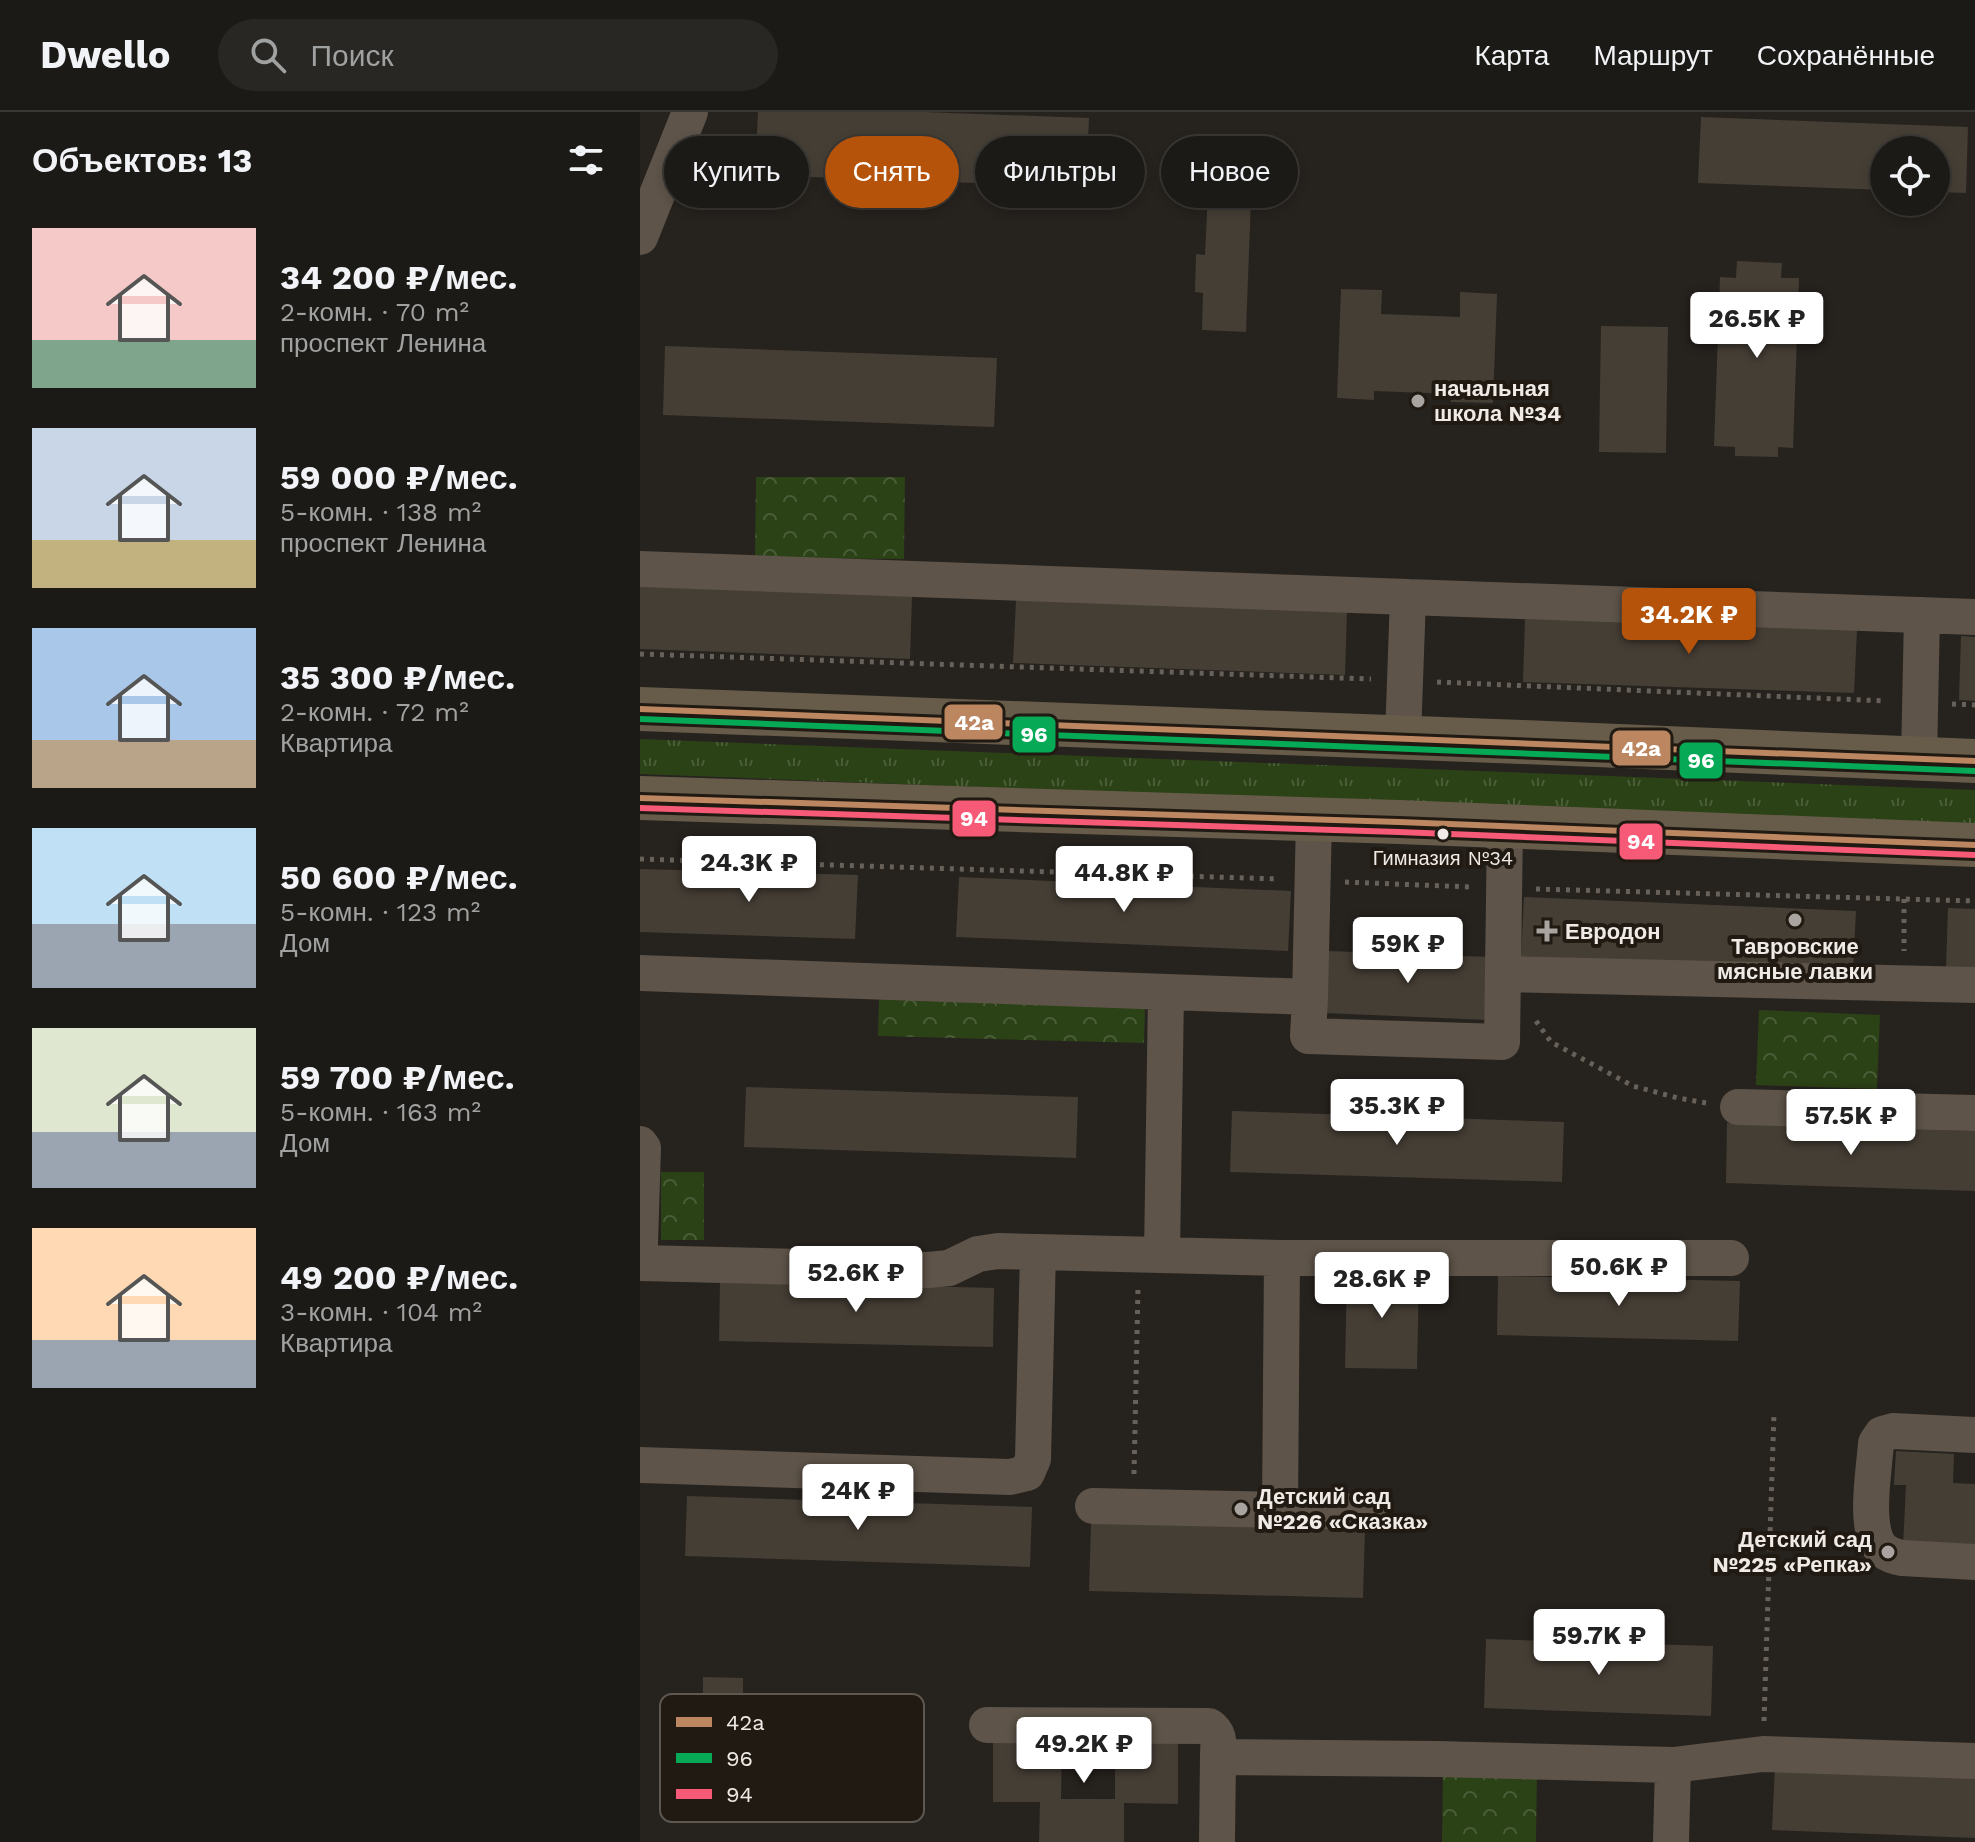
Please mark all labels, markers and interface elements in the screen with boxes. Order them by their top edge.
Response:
search box [218,19,778,91]
text: Dwello [40,33,170,77]
icon: search [246,33,290,77]
text: Поиск [310,38,394,73]
text: Карта [1474,39,1549,72]
text: Маршрут [1593,39,1713,72]
text: Сохранённые [1757,39,1935,72]
chip: Купить [664,136,809,208]
chip: Снять [825,136,959,208]
chip: Фильтры [975,136,1145,208]
chip: Новое [1161,136,1298,208]
map controls [1870,136,1950,216]
button: locate [1870,136,1950,216]
icon: filters [564,138,608,182]
text: Объектов: 13 [32,140,253,180]
text: 34 200 ₽/мес. [280,257,517,297]
icon: home [96,260,192,356]
pin: 26.5K ₽ [1683,292,1831,360]
text: 2-комн. · 70 m² [280,297,469,327]
text: 26.5K ₽ [1708,303,1806,333]
text: проспект Ленина [280,328,486,358]
place label: начальная школа №34 [1434,376,1561,426]
marker: начальная школа №34 [1409,392,1427,410]
text: 59 000 ₽/мес. [280,457,518,497]
icon: home [96,460,192,556]
text: 5-комн. · 138 m² [280,497,481,527]
text: проспект Ленина [280,528,486,558]
pin: 34.2K ₽ [1615,588,1763,656]
text: 34.2K ₽ [1640,599,1738,629]
text: 35 300 ₽/мес. [280,657,515,697]
icon: home [96,660,192,756]
text: 2-комн. · 72 m² [280,697,469,727]
line badge: 42a [943,703,1004,741]
text: 42a [954,710,994,735]
line badge: 96 [1011,715,1057,754]
text: 96 [1020,722,1048,747]
text: Квартира [280,728,392,758]
line badge: 42a [1611,729,1672,767]
text: 42a [1621,736,1661,761]
line badge: 96 [1678,741,1724,780]
text: 96 [1687,748,1715,773]
line badge: 94 [951,799,997,838]
text: 94 [960,806,988,831]
line badge: 94 [1618,822,1664,861]
marker: Гимназия №34 [1435,826,1451,842]
text: 94 [1627,829,1655,854]
pin: 24.3K ₽ [675,836,823,904]
pin: 44.8K ₽ [1050,846,1198,914]
place label: Гимназия №34 [1373,846,1513,870]
text: 24.3K ₽ [700,847,798,877]
text: 50 600 ₽/мес. [280,857,518,897]
text: 44.8K ₽ [1074,857,1174,887]
icon: home [96,860,192,956]
text: 5-комн. · 123 m² [280,897,480,927]
marker: Тавровские мясные лавки [1786,911,1804,929]
pin: 59K ₽ [1352,917,1464,985]
place label: Евродон [1565,919,1660,944]
marker: Евродон [1536,920,1558,942]
text: Дом [280,928,330,958]
text: 59K ₽ [1371,928,1445,958]
place label: Тавровские мясные лавки [1717,934,1873,984]
text: 59 700 ₽/мес. [280,1057,515,1097]
icon: home [96,1060,192,1156]
pin: 35.3K ₽ [1323,1079,1471,1147]
pin: 57.5K ₽ [1777,1089,1925,1157]
text: 35.3K ₽ [1349,1090,1445,1120]
text: 5-комн. · 163 m² [280,1097,481,1127]
text: 57.5K ₽ [1805,1100,1898,1130]
text: Дом [280,1128,330,1158]
pin: 50.6K ₽ [1545,1240,1693,1308]
pin: 52.6K ₽ [782,1246,930,1314]
text: 50.6K ₽ [1570,1251,1668,1281]
pin: 28.6K ₽ [1308,1252,1456,1320]
text: 49 200 ₽/мес. [280,1257,518,1297]
text: 52.6K ₽ [807,1257,905,1287]
icon: home [96,1260,192,1356]
text: 28.6K ₽ [1333,1263,1431,1293]
text: 3-комн. · 104 m² [280,1297,482,1327]
text: Квартира [280,1328,392,1358]
pin: 24K ₽ [802,1464,914,1532]
text: 24K ₽ [820,1475,896,1505]
place label: Детский сад №226 «Сказка» [1257,1484,1428,1534]
marker: Детский сад №226 «Сказка» [1232,1500,1250,1518]
place label: Детский сад №225 «Репка» [1712,1527,1872,1577]
marker: Детский сад №225 «Репка» [1879,1543,1897,1561]
pin: 59.7K ₽ [1525,1609,1673,1677]
text: 59.7K ₽ [1552,1620,1646,1650]
legend [660,1694,924,1822]
text: 42a [726,1710,765,1735]
pin: 49.2K ₽ [1010,1717,1158,1785]
text: 49.2K ₽ [1035,1728,1133,1758]
text: 96 [726,1746,753,1771]
text: 94 [726,1782,753,1807]

